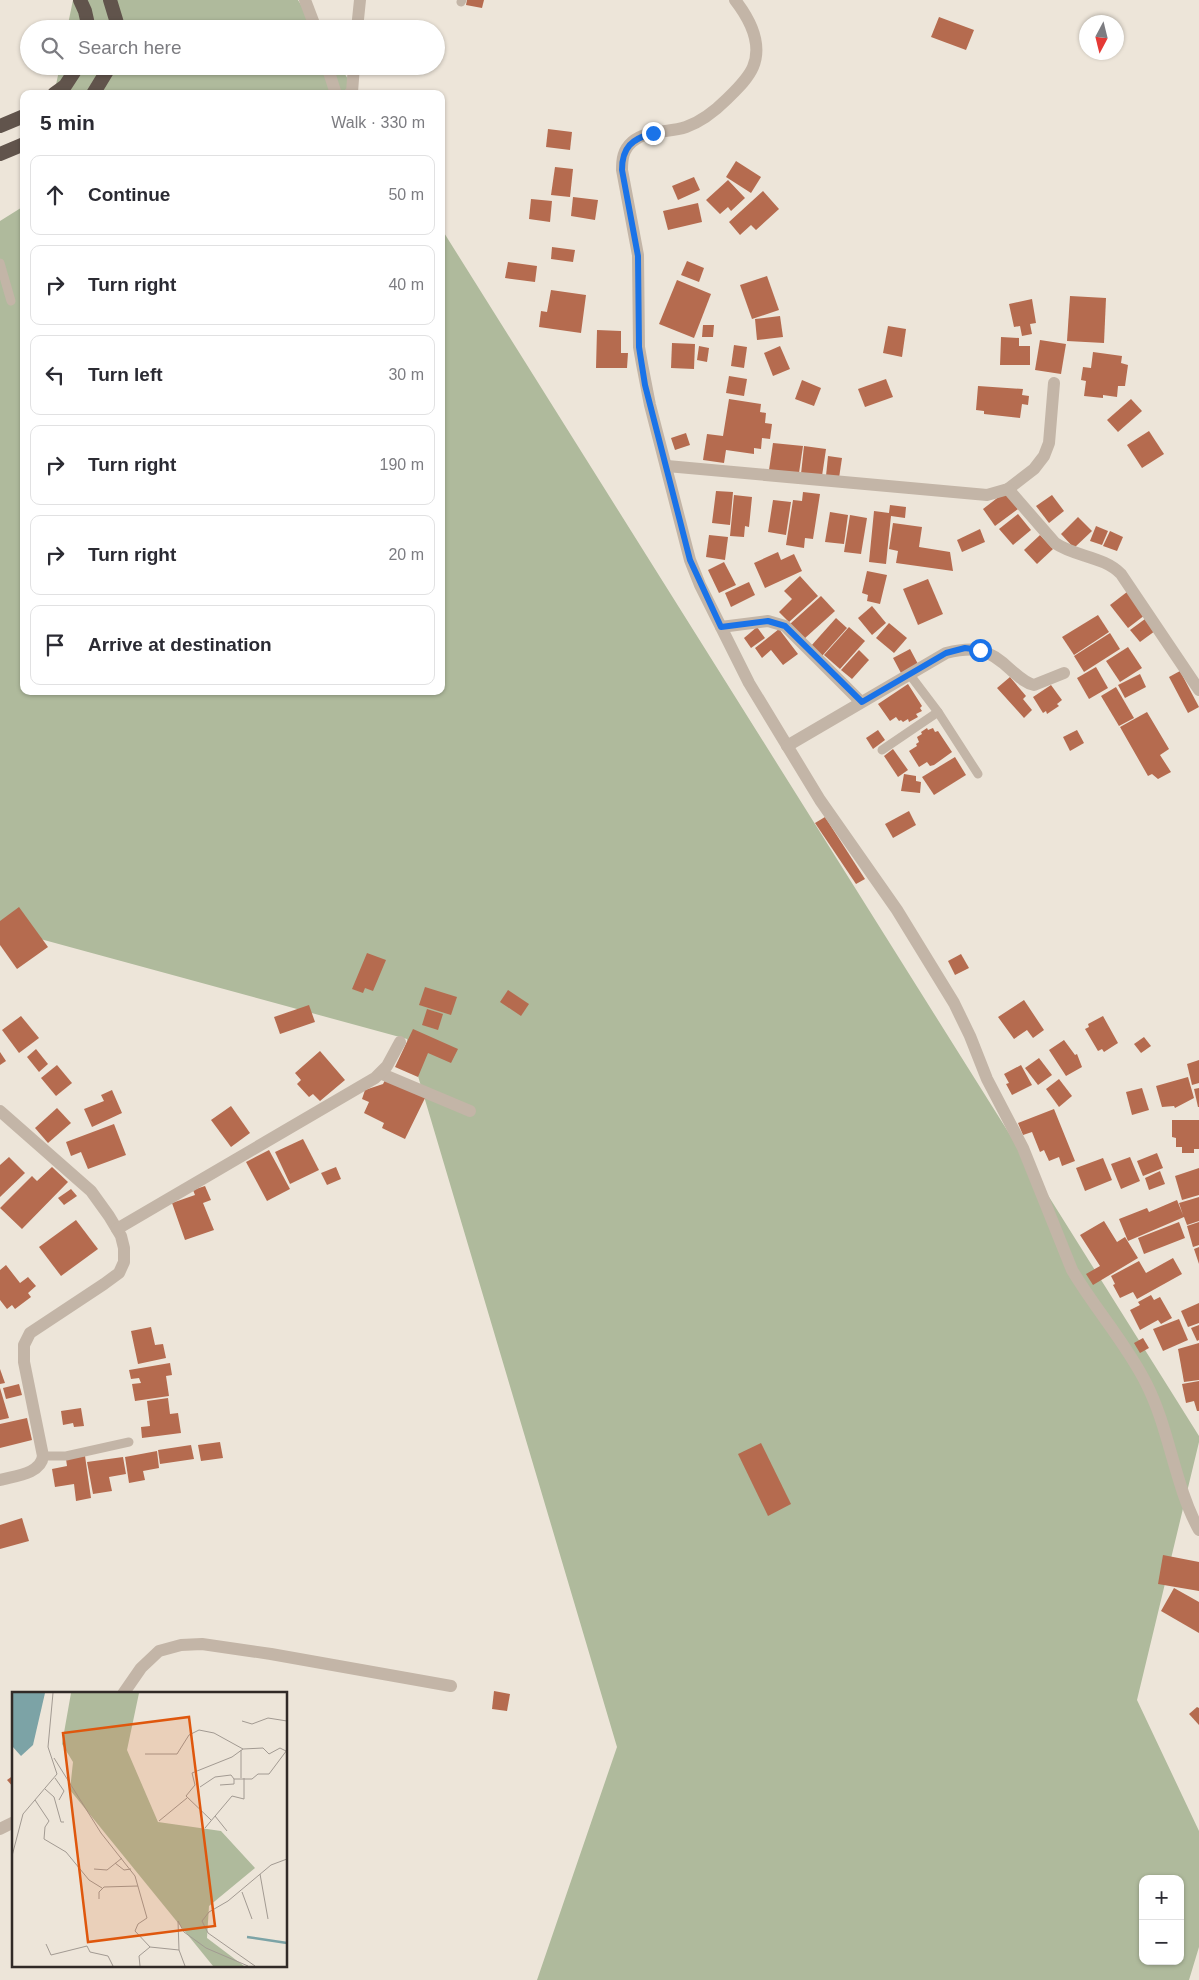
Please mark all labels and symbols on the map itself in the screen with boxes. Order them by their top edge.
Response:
north arrow [1079,15,1124,60]
route end [642,122,665,145]
route start [969,639,992,662]
inset map [12,1692,288,1968]

